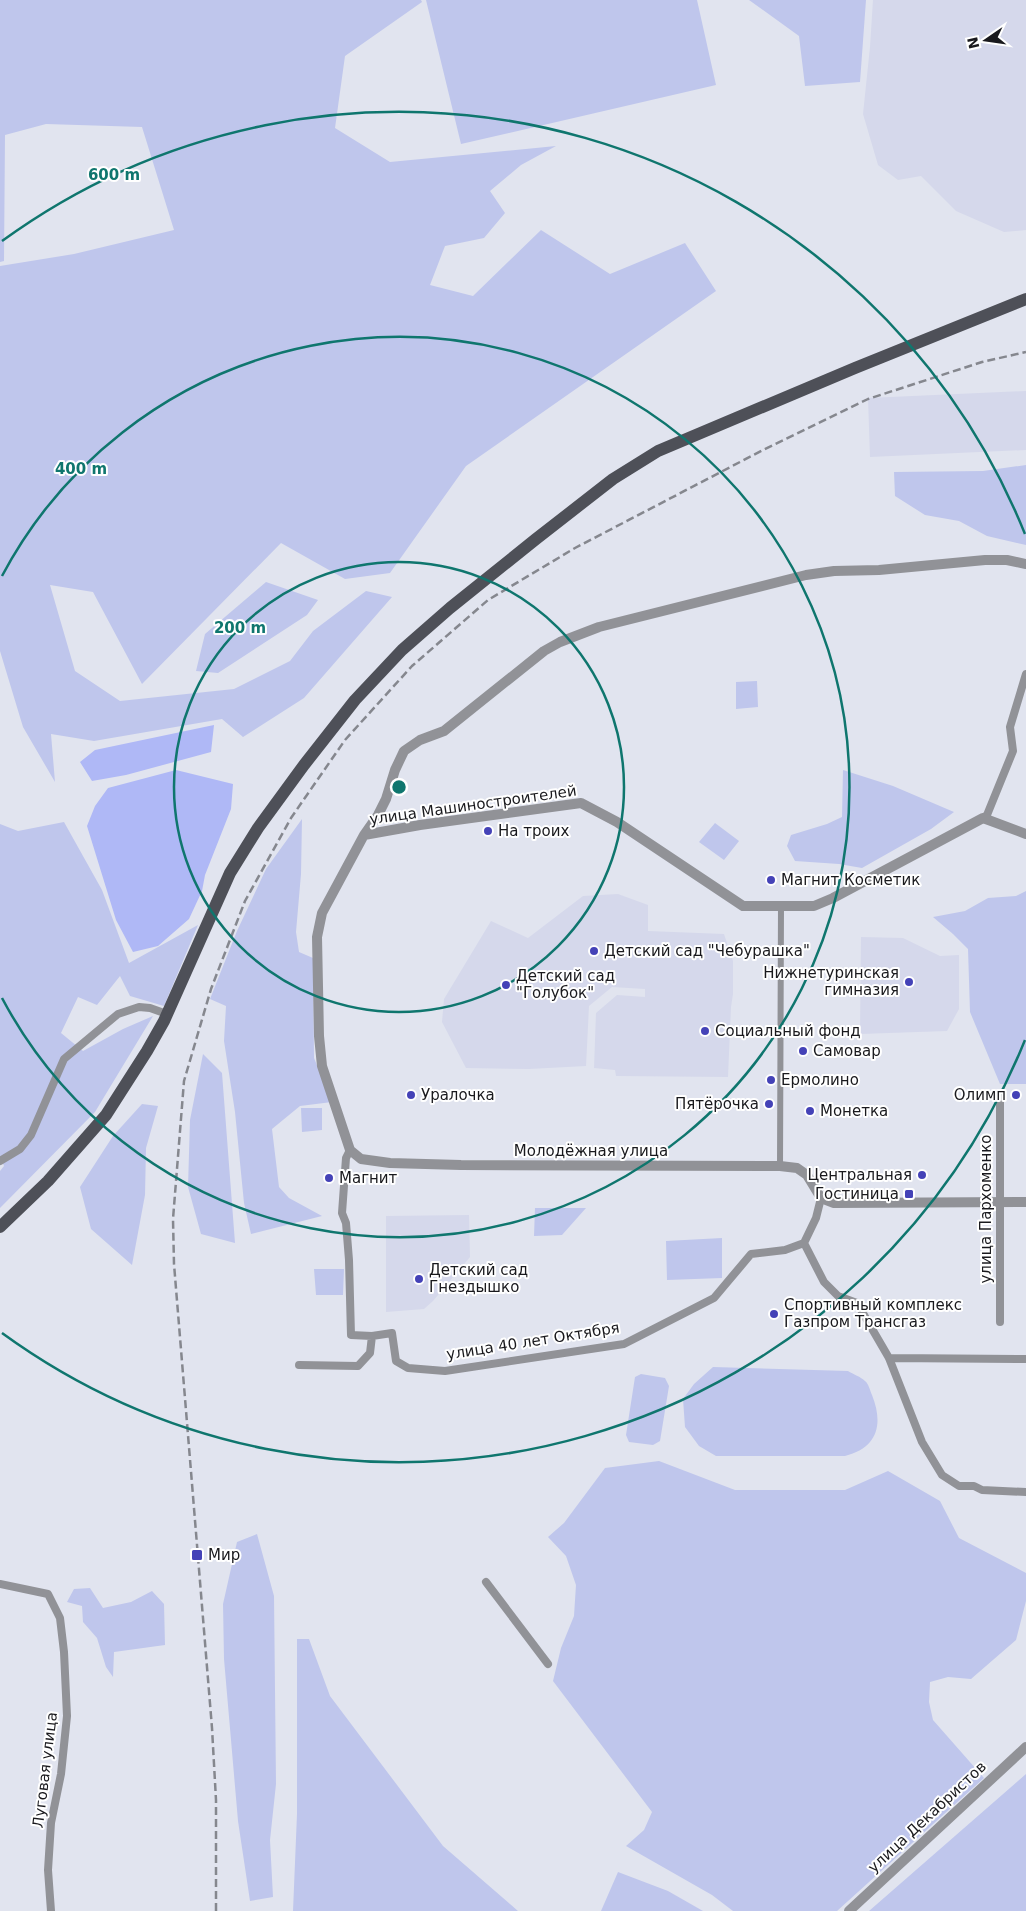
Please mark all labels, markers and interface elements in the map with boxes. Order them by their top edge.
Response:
north arrow [961,15,1011,65]
text: N [964,35,982,50]
text: 600 m [88,166,140,184]
text: 400 m [55,460,107,478]
text: 200 m [214,619,266,637]
centre of rings [390,778,408,796]
street label: улица Машиностроителей [368,782,578,828]
place label: На троих [498,822,569,840]
marker: На троих [482,825,494,837]
place label: Магнит Косметик [781,871,920,889]
marker: Магнит Косметик [765,874,777,886]
place label: Детский сад "Чебурашка" [604,942,810,960]
marker: Детский сад "Чебурашка" [588,945,600,957]
place label: Нижнетуринская гимназия [763,964,899,999]
place label: Детский сад "Голубок" [516,967,615,1002]
marker: Нижнетуринская гимназия [903,976,915,988]
marker: Детский сад "Голубок" [500,979,512,991]
place label: Социальный фонд [715,1022,861,1040]
marker: Социальный фонд [699,1025,711,1037]
place label: Самовар [813,1042,881,1060]
marker: Самовар [797,1045,809,1057]
place label: Ермолино [781,1071,859,1089]
marker: Ермолино [765,1074,777,1086]
place label: Уралочка [421,1086,495,1104]
place label: Олимп [954,1086,1006,1104]
marker: Уралочка [405,1089,417,1101]
marker: Олимп [1010,1089,1022,1101]
place label: Пятёрочка [675,1095,759,1113]
marker: Пятёрочка [763,1098,775,1110]
place label: Монетка [820,1102,888,1120]
marker: Монетка [804,1105,816,1117]
street label: улица Пархоменко [977,1134,995,1284]
street label: Молодёжная улица [514,1142,668,1160]
place label: Центральная [807,1166,912,1184]
place label: Магнит [339,1169,398,1187]
marker: Центральная [916,1169,928,1181]
marker: Магнит [323,1172,335,1184]
place label: Гостиница [815,1185,899,1203]
marker: Гостиница [903,1188,915,1200]
place label: Детский сад Гнездышко [429,1261,528,1296]
marker: Детский сад Гнездышко [413,1273,425,1285]
place label: Спортивный комплекс Газпром Трансгаз [784,1296,962,1331]
marker: Спортивный комплекс Газпром Трансгаз [768,1308,780,1320]
street label: улица 40 лет Октября [445,1318,621,1364]
place label: Мир [208,1546,240,1564]
marker: Мир [190,1548,204,1562]
street label: Луговая улица [29,1711,61,1829]
street label: улица Декабристов [864,1758,990,1876]

